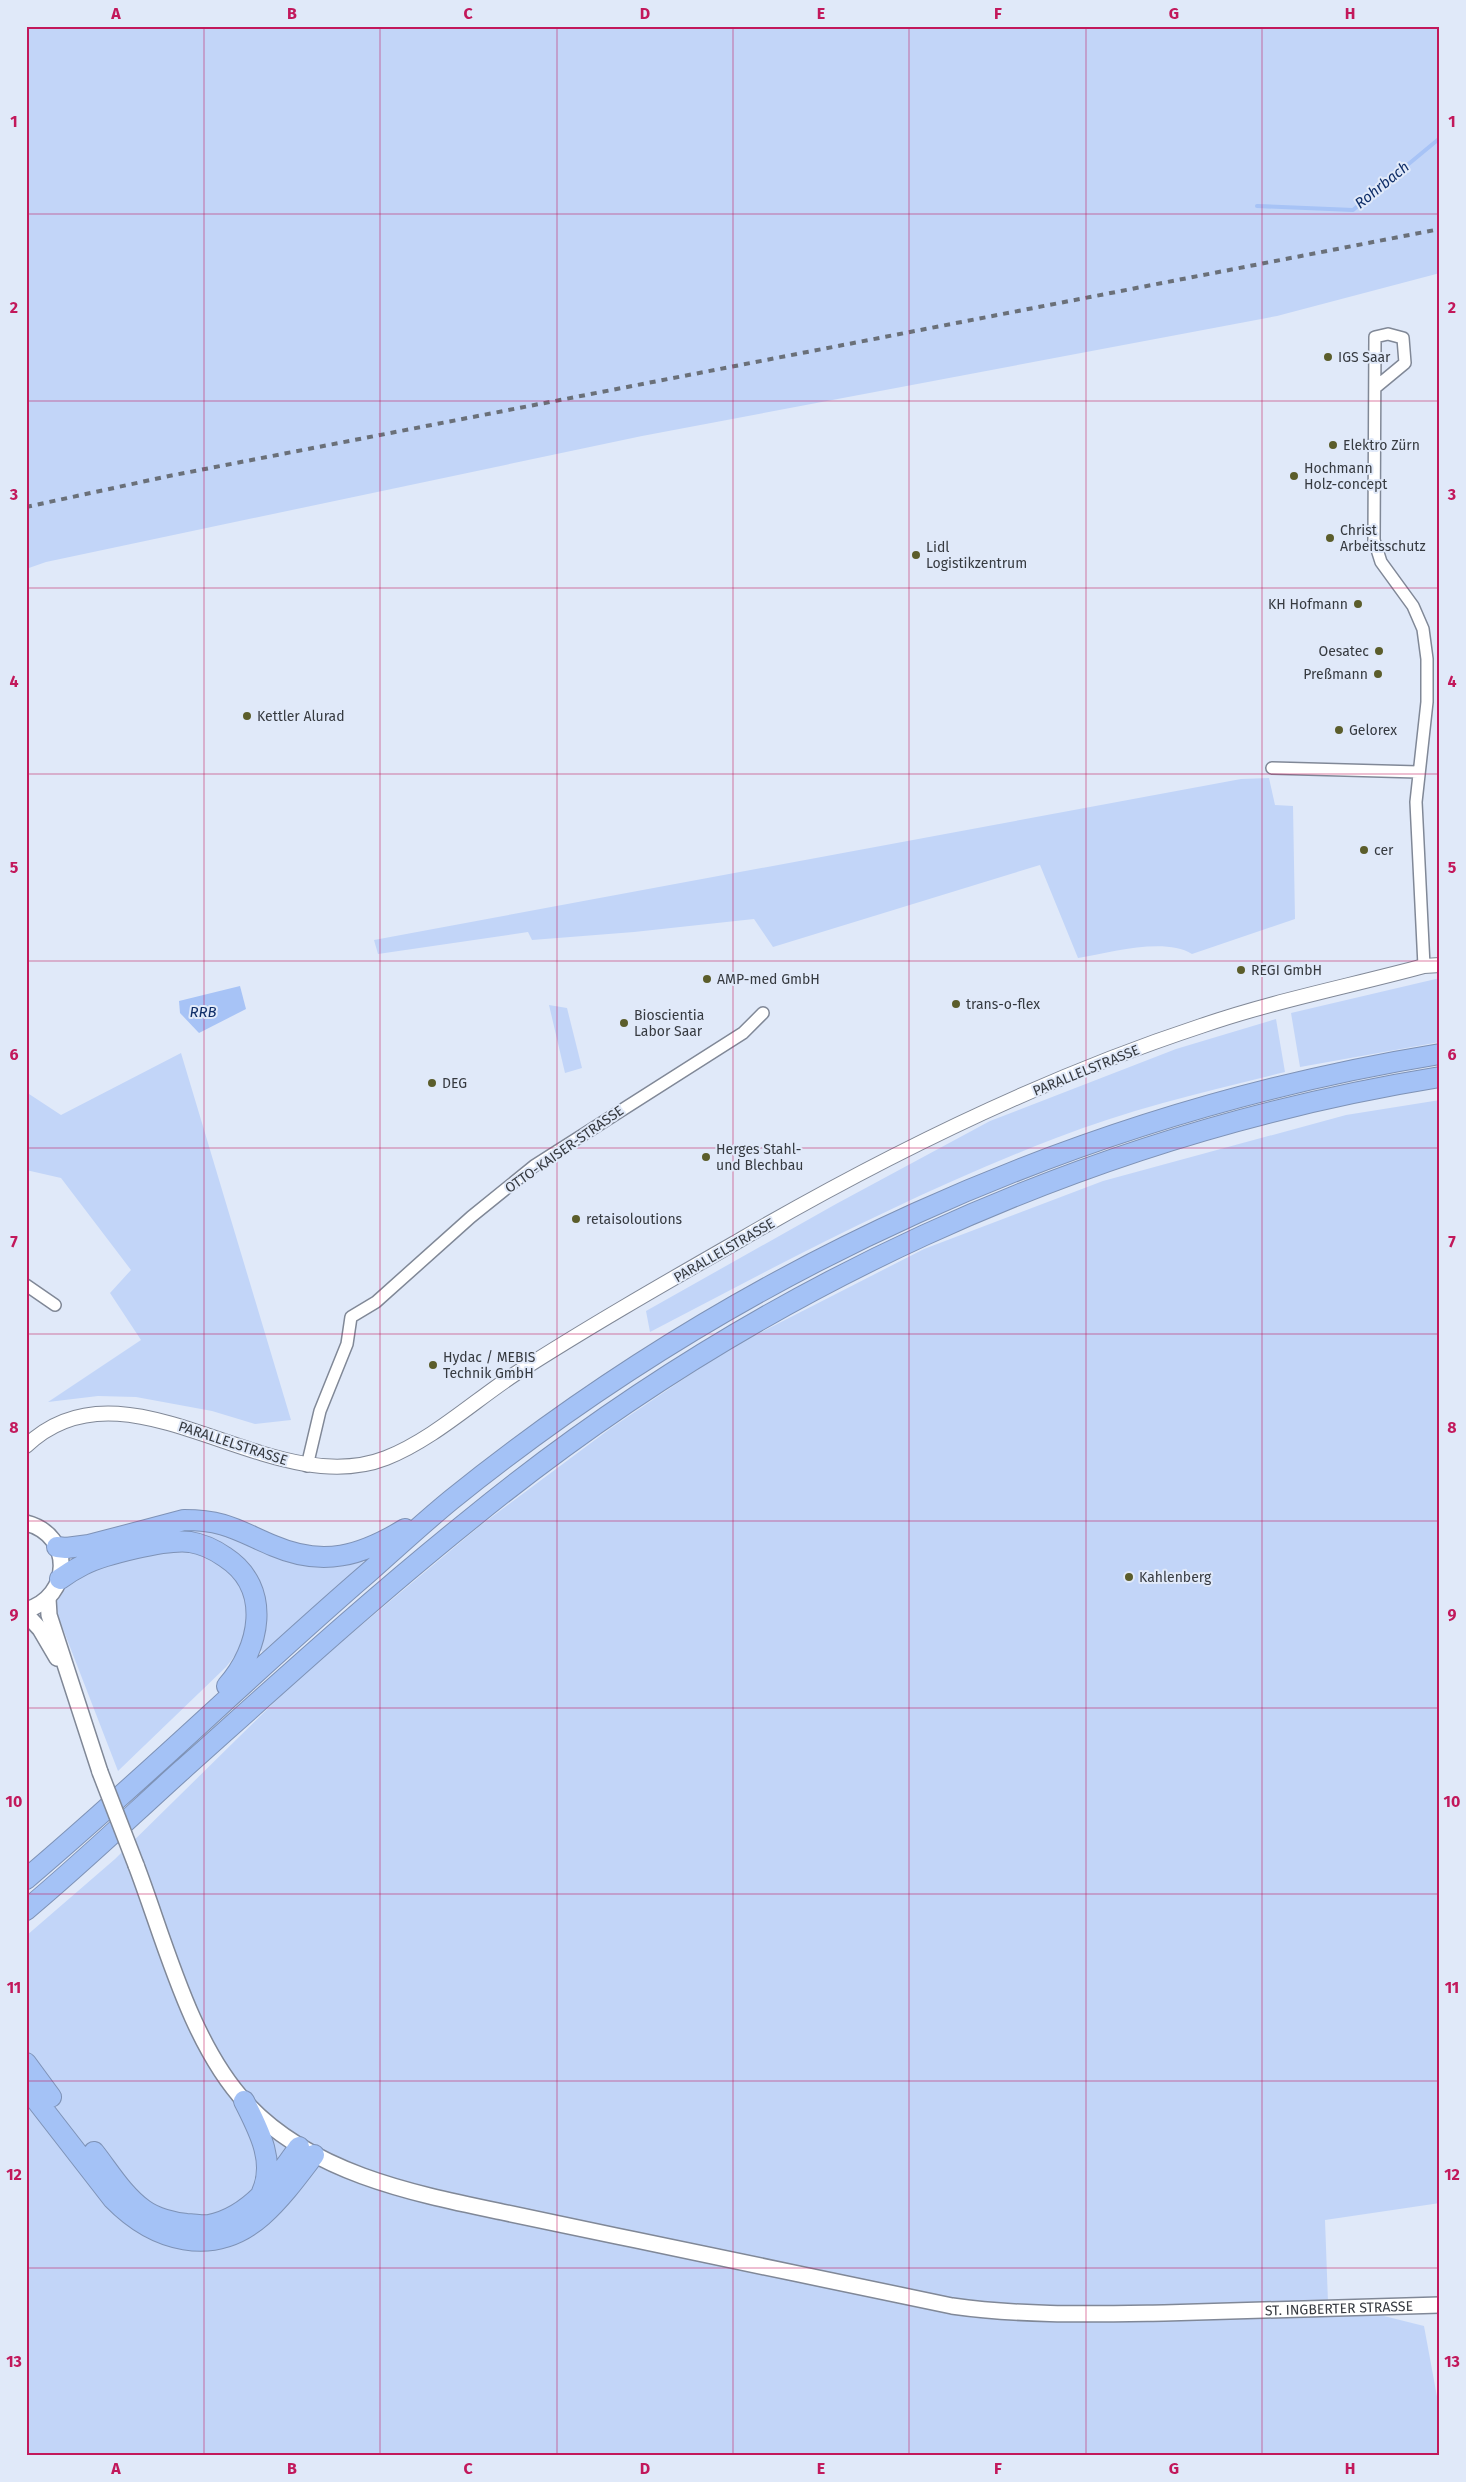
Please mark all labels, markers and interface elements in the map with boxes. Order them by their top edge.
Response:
text: A [110,4,121,23]
text: B [287,4,297,23]
text: C [463,4,473,23]
text: D [640,4,650,23]
text: E [817,4,825,23]
text: F [994,4,1002,23]
text: G [1169,4,1179,23]
text: H [1345,4,1355,23]
text: 1 [10,112,18,131]
text: 1 [1448,112,1456,131]
water label: Rohrbach [1351,158,1413,212]
text: 2 [10,298,18,317]
text: 2 [1448,298,1456,317]
place label: IGS Saar [1338,349,1391,366]
marker: IGS Saar [1322,351,1334,363]
place label: Elektro Zürn [1343,437,1420,454]
marker: Elektro Zürn [1327,439,1339,451]
place label: Hochmann Holz-concept [1304,460,1388,493]
marker: Hochmann Holz-concept [1288,470,1300,482]
text: 3 [9,485,18,504]
text: 3 [1447,485,1456,504]
place label: Christ Arbeitsschutz [1340,522,1426,555]
marker: Christ Arbeitsschutz [1324,532,1336,544]
place label: Lidl Logistikzentrum [926,539,1027,572]
marker: Lidl Logistikzentrum [910,549,922,561]
place label: KH Hofmann [1268,596,1348,613]
marker: KH Hofmann [1352,598,1364,610]
place label: Oesatec [1319,643,1369,660]
marker: Oesatec [1373,645,1385,657]
place label: Preßmann [1303,666,1368,683]
marker: Preßmann [1372,668,1384,680]
text: 4 [9,672,19,691]
text: 4 [1447,672,1457,691]
place label: Kettler Alurad [257,708,345,725]
marker: Kettler Alurad [241,710,253,722]
place label: Gelorex [1349,722,1397,739]
marker: Gelorex [1333,724,1345,736]
place label: cer [1374,842,1394,859]
marker: cer [1358,844,1370,856]
text: 5 [10,858,19,877]
text: 5 [1448,858,1457,877]
place label: REGI GmbH [1251,962,1322,979]
marker: REGI GmbH [1235,964,1247,976]
place label: AMP-med GmbH [717,971,820,988]
marker: AMP-med GmbH [701,973,713,985]
place label: trans-o-flex [966,996,1040,1013]
marker: trans-o-flex [950,998,962,1010]
water label: RRB [189,1003,217,1021]
place label: Bioscientia Labor Saar [634,1007,704,1040]
marker: Bioscientia Labor Saar [618,1017,630,1029]
street label: PARALLELSTRASSE [1030,1041,1142,1100]
text: 6 [9,1045,19,1064]
text: 6 [1447,1045,1457,1064]
place label: DEG [442,1075,467,1092]
marker: DEG [426,1077,438,1089]
street label: OTTO-KAISER-STRASSE [502,1102,627,1197]
place label: Herges Stahl- und Blechbau [716,1141,803,1174]
marker: Herges Stahl- und Blechbau [700,1151,712,1163]
place label: retaisoloutions [586,1211,683,1228]
marker: retaisoloutions [570,1213,582,1225]
street label: PARALLELSTRASSE [671,1215,778,1286]
text: 7 [10,1232,18,1251]
text: 7 [1448,1232,1456,1251]
place label: Hydac / MEBIS Technik GmbH [443,1349,536,1382]
marker: Hydac / MEBIS Technik GmbH [427,1359,439,1371]
text: 8 [9,1418,19,1437]
street label: PARALLELSTRASSE [176,1418,290,1469]
text: 8 [1447,1418,1457,1437]
place label: Kahlenberg [1139,1569,1212,1586]
marker: Kahlenberg [1123,1571,1135,1583]
text: 9 [10,1605,19,1624]
text: 9 [1448,1605,1457,1624]
text: 10 [6,1792,22,1811]
text: 10 [1444,1792,1460,1811]
text: 11 [7,1978,21,1997]
text: 11 [1445,1978,1459,1997]
text: 12 [6,2165,22,2184]
text: 12 [1444,2165,1460,2184]
street label: ST. INGBERTER STRASSE [1265,2298,1413,2319]
text: 13 [6,2352,22,2371]
text: 13 [1444,2352,1460,2371]
text: A [110,2459,121,2478]
text: B [287,2459,297,2478]
text: C [463,2459,473,2478]
text: D [640,2459,650,2478]
text: E [817,2459,825,2478]
text: F [994,2459,1002,2478]
text: G [1169,2459,1179,2478]
text: H [1345,2459,1355,2478]

